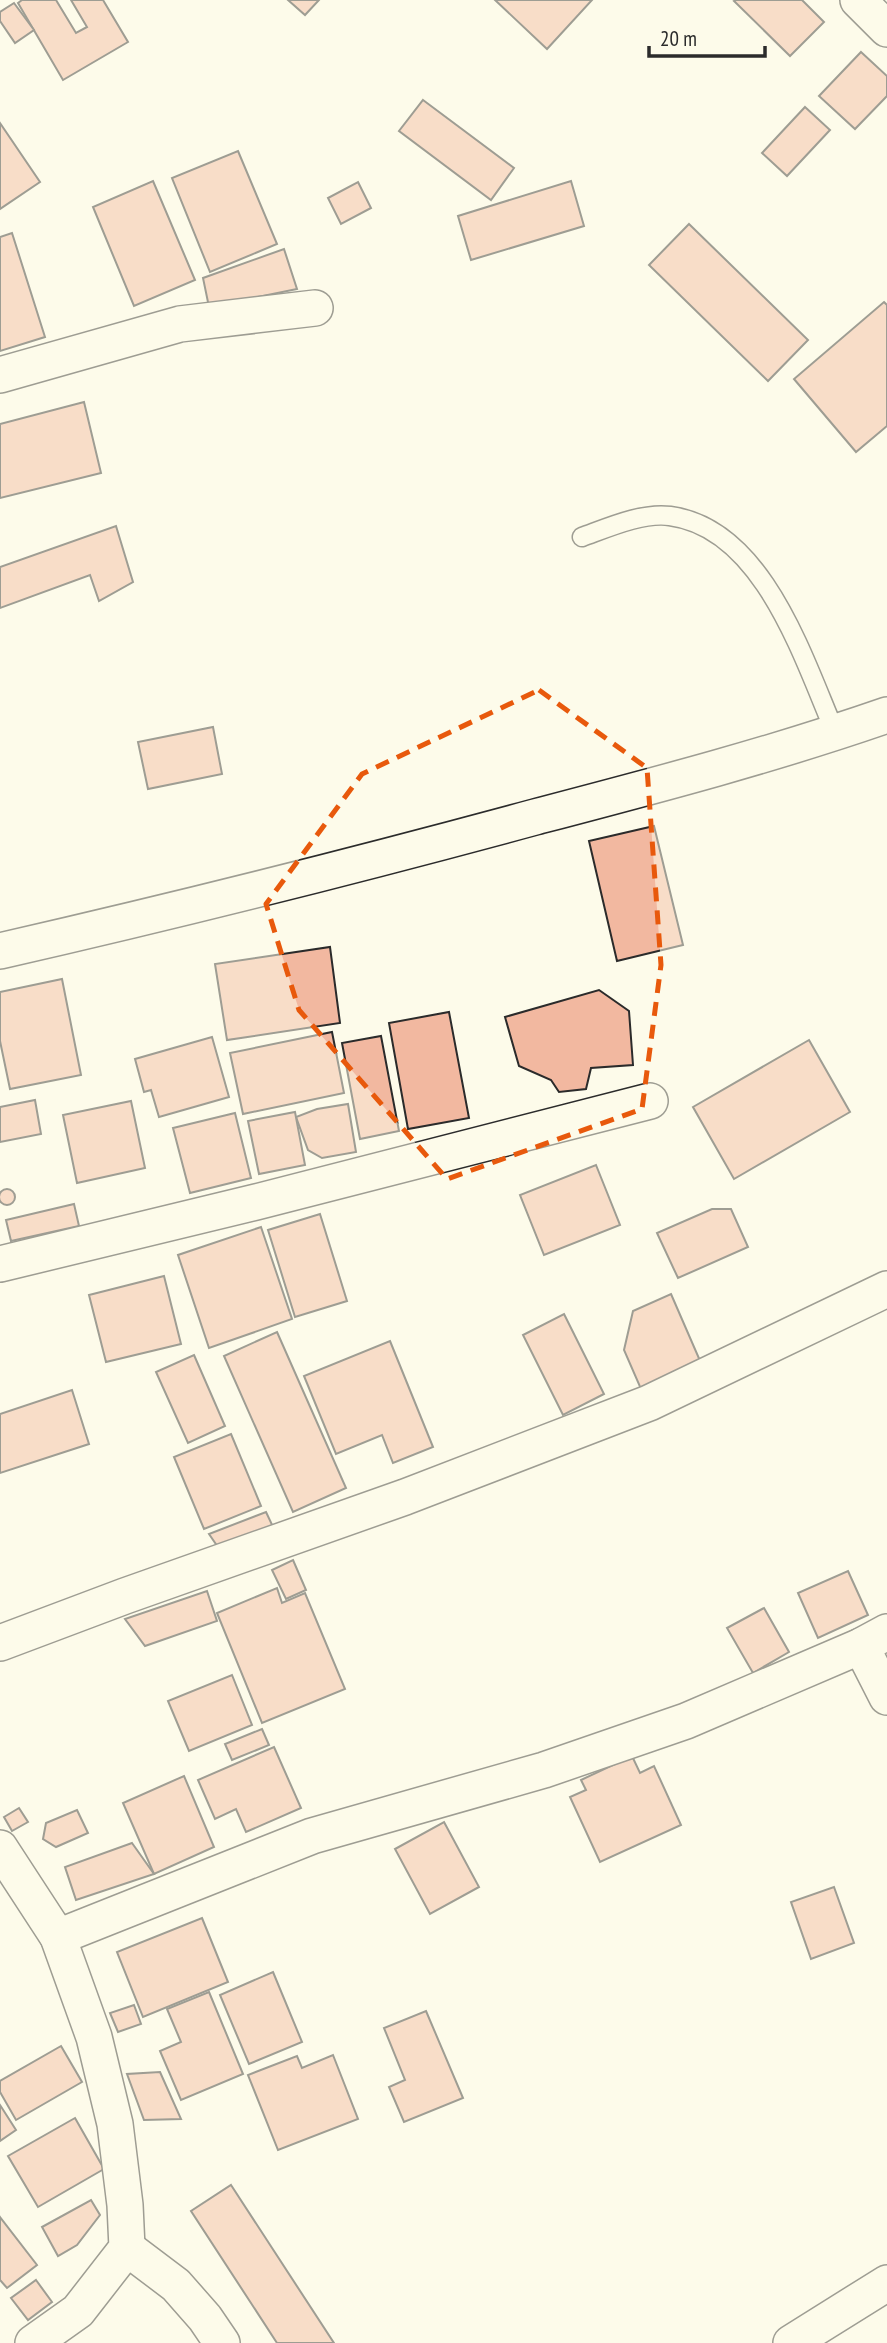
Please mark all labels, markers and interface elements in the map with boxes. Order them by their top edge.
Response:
scale bar [649,14,764,58]
text: 20 m [660,25,697,52]

